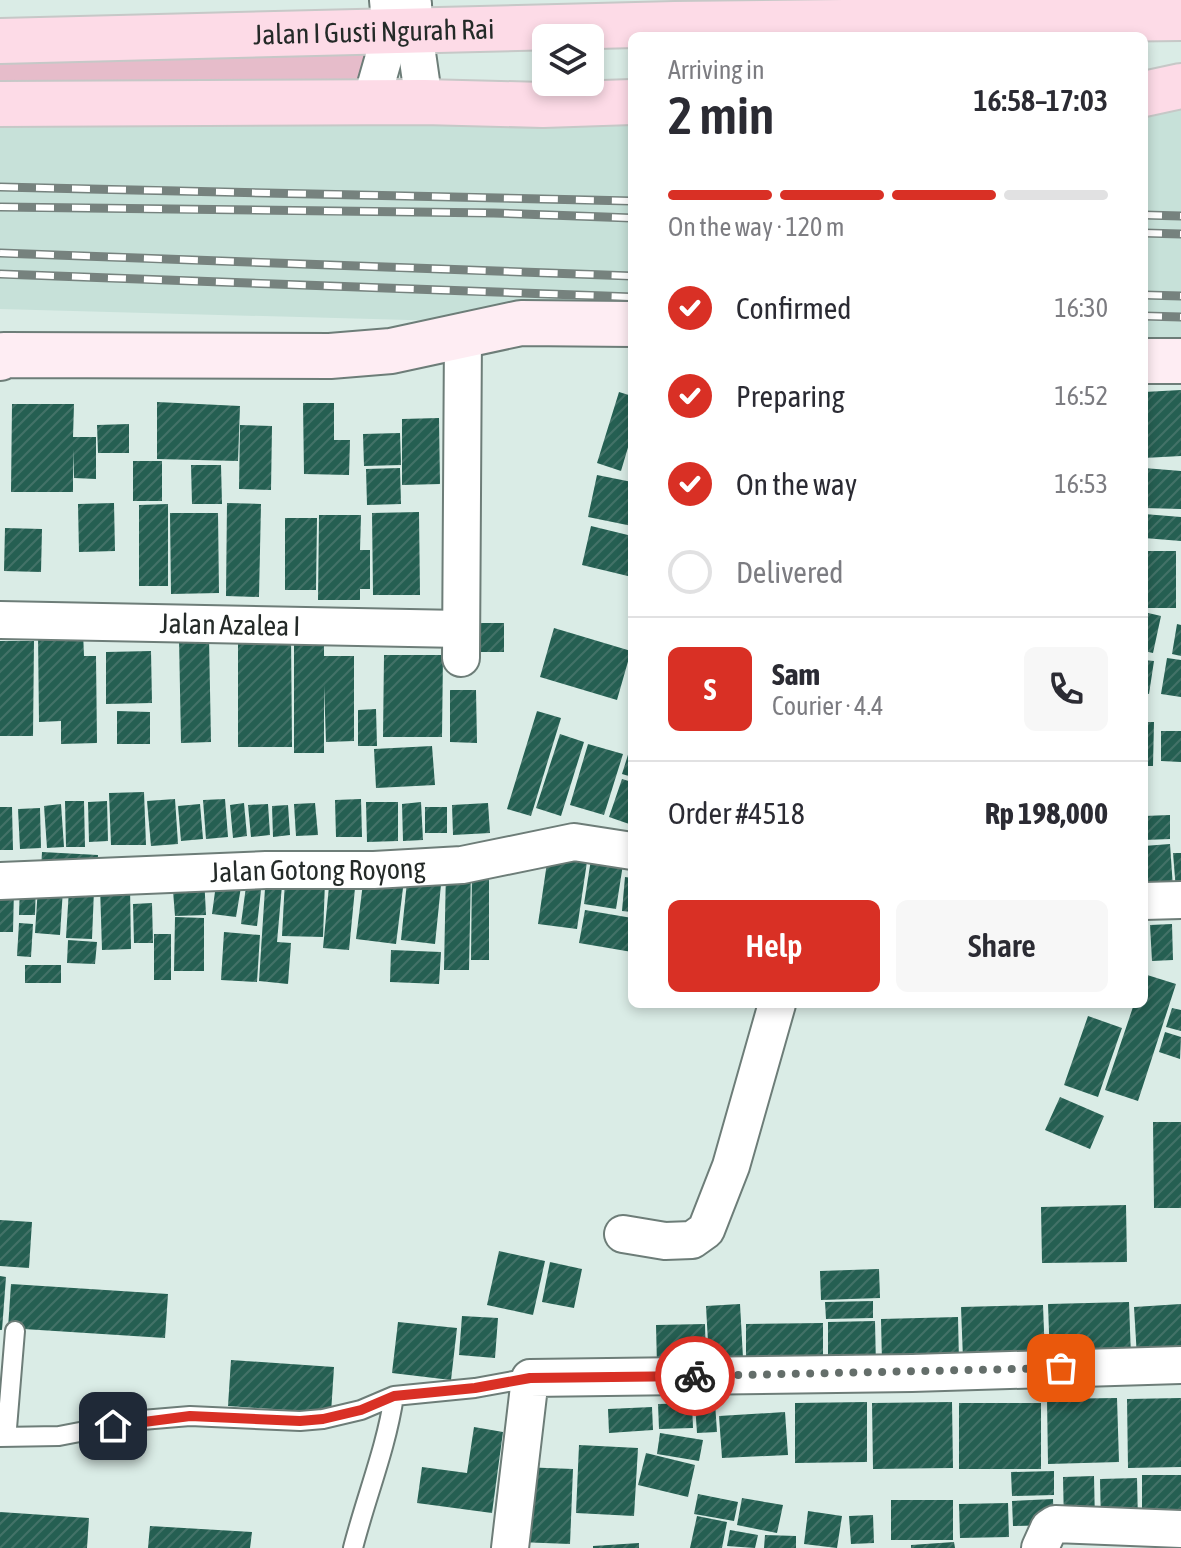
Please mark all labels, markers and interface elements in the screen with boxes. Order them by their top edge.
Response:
street label: Jalan I Gusti Ngurah Rai [253,13,495,51]
map controls [532,24,604,96]
button: layers [532,24,604,96]
text: Arriving in [668,55,765,85]
text: 16:58–17:03 [973,83,1108,117]
text: 2 min [668,85,774,145]
text: On the way · 120 m [668,212,845,242]
icon: check [668,286,712,330]
text: Confirmed [736,291,851,325]
text: 16:30 [1054,293,1108,323]
icon: check [668,374,712,418]
text: Preparing [736,379,845,413]
text: 16:52 [1054,381,1108,411]
icon: check [668,462,712,506]
text: On the way [736,467,857,501]
text: 16:53 [1054,469,1108,499]
text: Delivered [736,555,844,589]
street label: Jalan Azalea I [159,607,301,642]
button: phone [1024,647,1108,731]
text: Sam [772,657,820,691]
text: S [704,672,716,706]
text: Courier · 4.4 [772,691,883,721]
text: Order #4518 [668,796,805,830]
text: Rp 198,000 [985,796,1108,830]
street label: Jalan Gotong Royong [209,851,426,888]
button: Help [668,900,880,992]
button: Share [896,900,1108,992]
pin [1027,1334,1095,1402]
courier [655,1336,735,1416]
icon: bag [1039,1346,1083,1390]
icon: bike [673,1354,717,1398]
pin [79,1392,147,1460]
icon: home [91,1404,135,1448]

